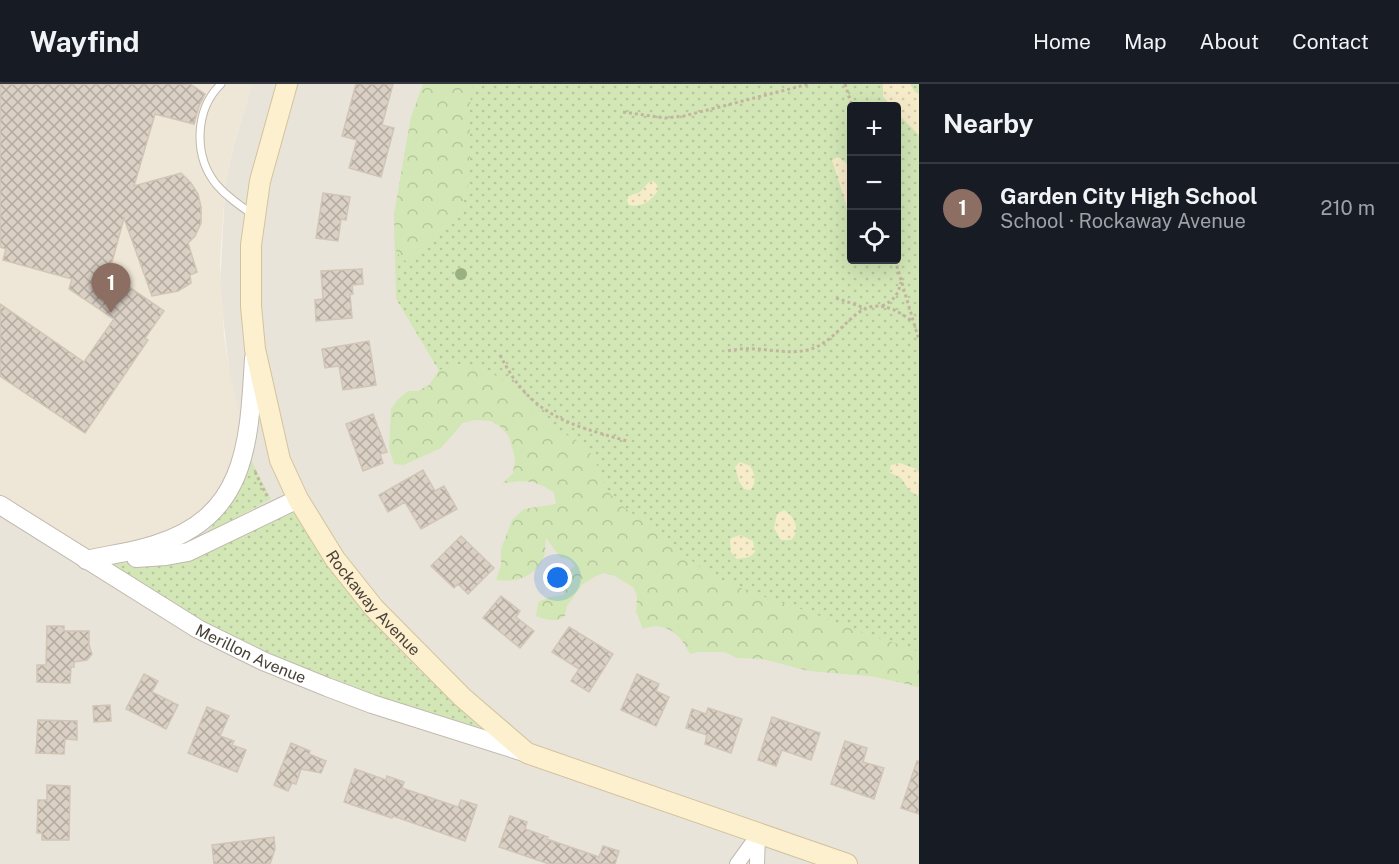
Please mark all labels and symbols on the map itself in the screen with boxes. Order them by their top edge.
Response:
pin: 1 [92,264,130,313]
street label: Rockaway Avenue [322,547,424,660]
your location [543,563,572,592]
street label: Merillon Avenue [192,620,309,688]

